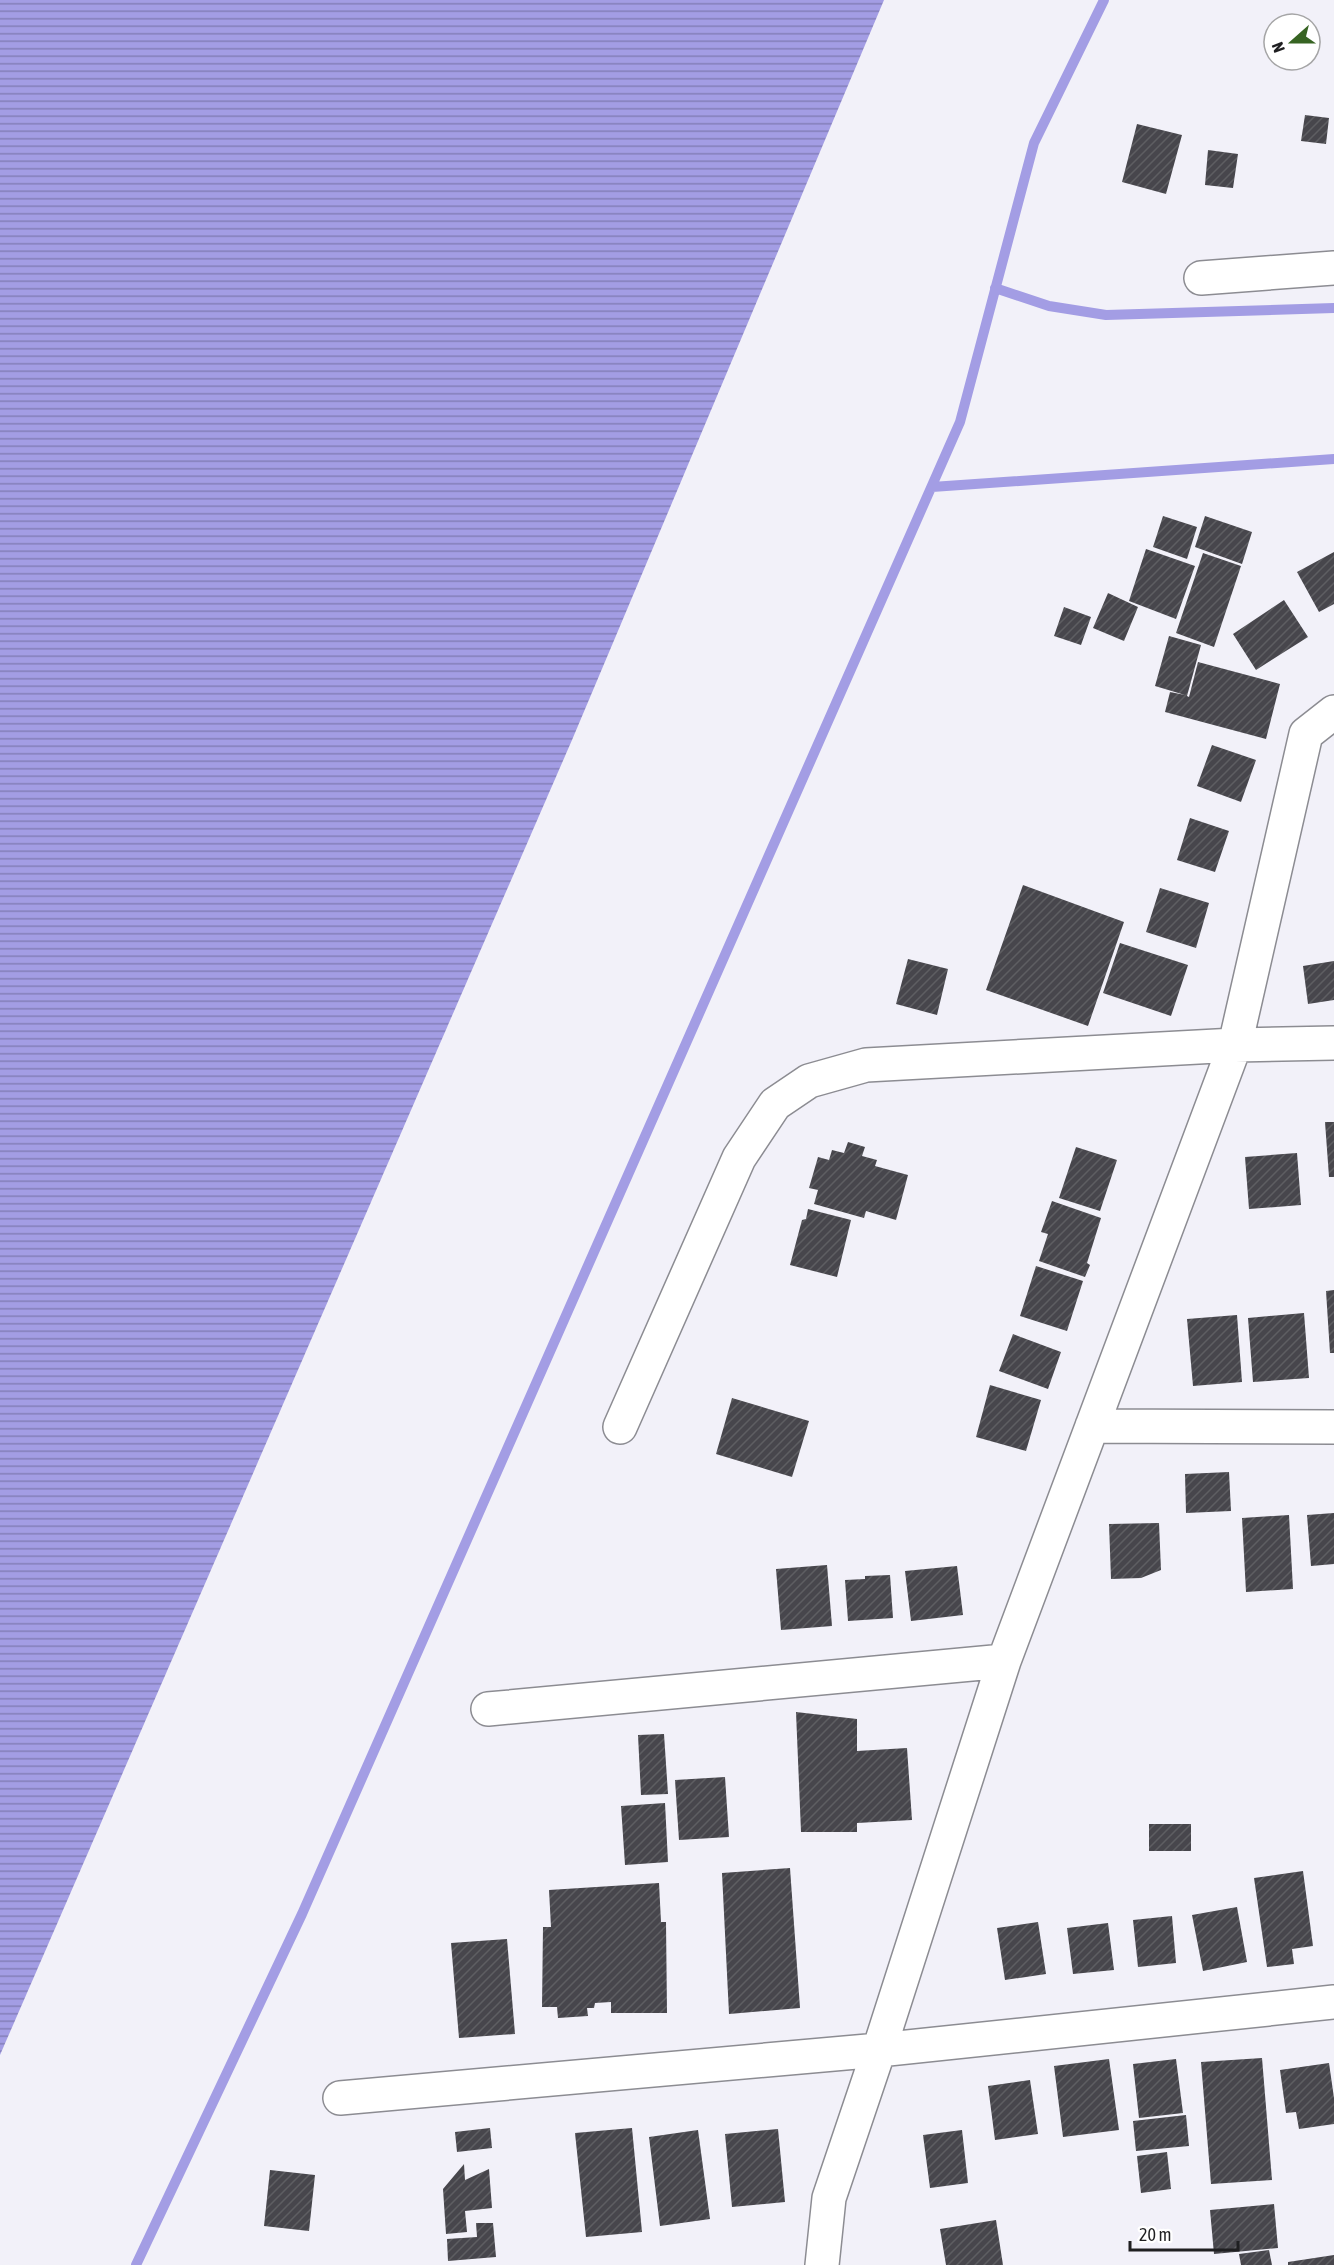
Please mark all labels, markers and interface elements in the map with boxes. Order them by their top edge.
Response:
north arrow [1262,12,1322,72]
text: N [1268,40,1288,55]
scale bar [1130,2214,1238,2252]
text: 20 m [1139,2224,1171,2245]

